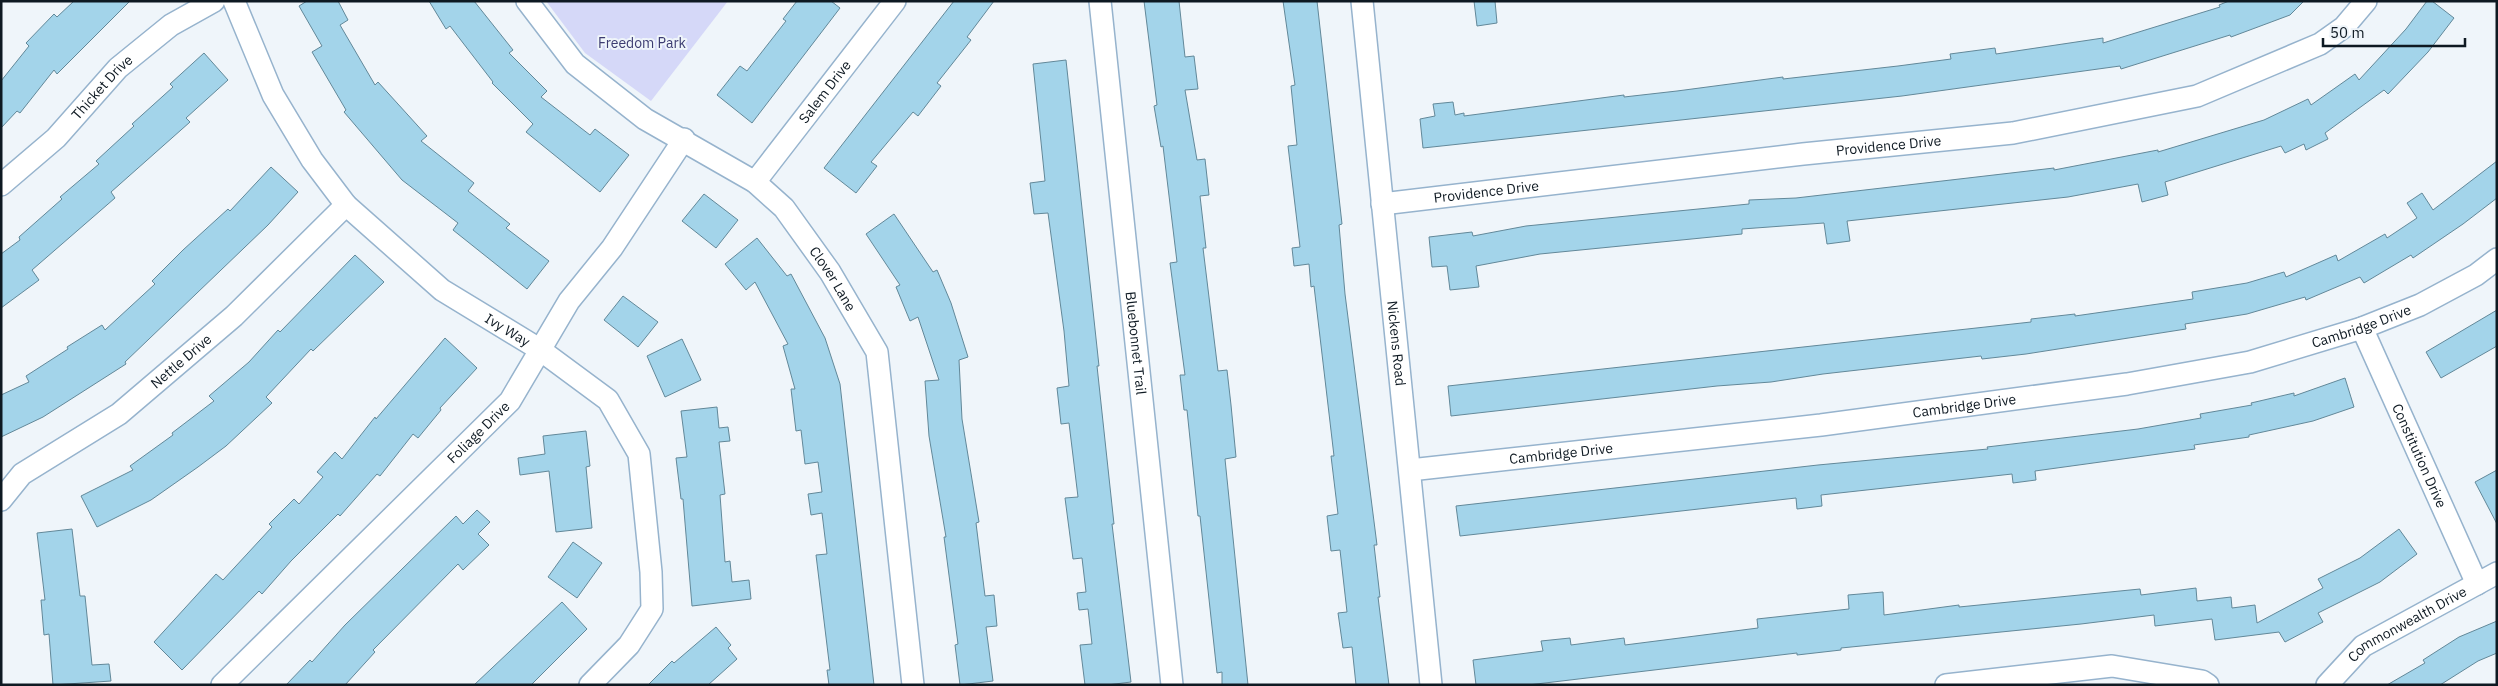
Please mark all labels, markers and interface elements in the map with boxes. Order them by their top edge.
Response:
scale bar [2323,15,2466,47]
text: 50 m [2330,23,2365,42]
park label: Freedom Park [598,34,687,52]
street label: Thicket Drive [68,51,136,123]
street label: Salem Drive [795,56,855,127]
street label: Providence Drive [1835,131,1942,160]
street label: Providence Drive [1433,176,1540,207]
street label: Clover Lane [806,243,860,315]
street label: Bluebonnet Trail [1122,291,1150,396]
street label: Nickens Road [1383,300,1410,387]
street label: Cambridge Drive [2309,300,2414,352]
street label: Ivy Way [482,309,533,350]
street label: Nettle Drive [147,330,216,392]
street label: Cambridge Drive [1911,390,2017,422]
street label: Foliage Drive [443,397,514,467]
street label: Constitution Drive [2388,401,2451,511]
street label: Cambridge Drive [1508,439,1614,468]
street label: Commonwealth Drive [2344,582,2470,666]

